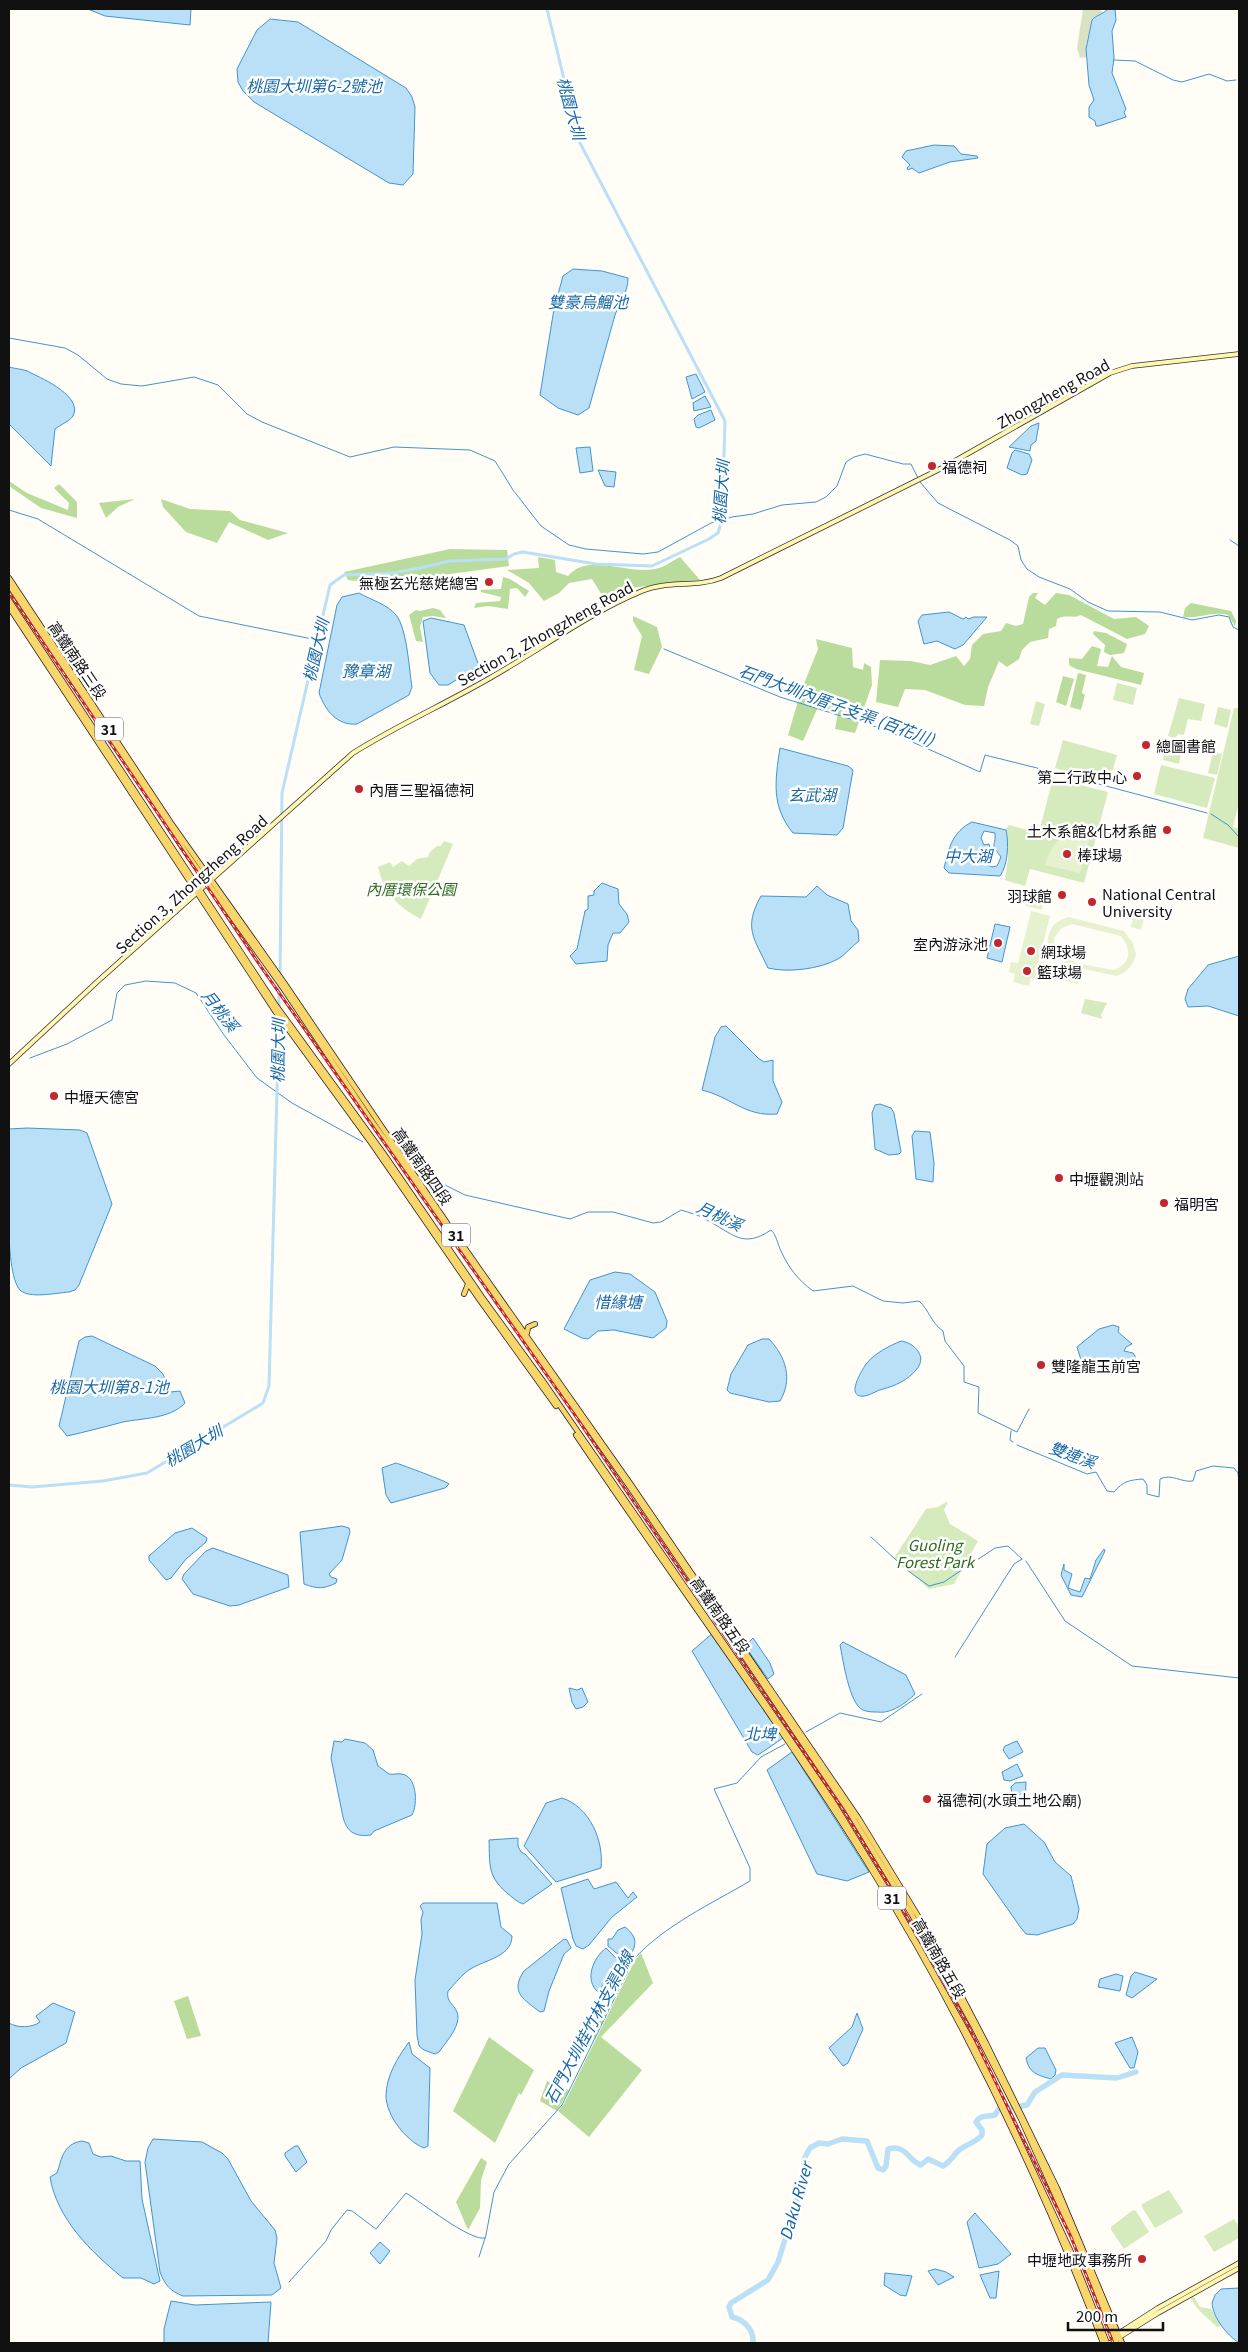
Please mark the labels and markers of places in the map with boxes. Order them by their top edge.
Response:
place label: 福德祠 [942,456,987,477]
marker: 福德祠 [926,460,938,472]
place label: 無極玄光慈姥總宮 [359,572,479,593]
marker: 無極玄光慈姥總宮 [483,576,495,588]
place label: 總圖書館 [1156,735,1216,756]
marker: 總圖書館 [1140,739,1152,751]
place label: 第二行政中心 [1037,766,1127,787]
marker: 第二行政中心 [1131,770,1143,782]
place label: 內厝三聖福德祠 [369,779,474,800]
marker: 內厝三聖福德祠 [353,783,365,795]
place label: 土木系館&化材系館 [1027,820,1157,841]
marker: 土木系館&化材系館 [1161,824,1173,836]
place label: 棒球場 [1077,844,1122,865]
marker: 棒球場 [1061,848,1073,860]
place label: National Central University [1102,883,1216,921]
place label: 羽球館 [1007,885,1052,906]
marker: 羽球館 [1056,889,1068,901]
marker: National Central University [1086,896,1098,908]
place label: 室內游泳池 [913,933,988,954]
marker: 室內游泳池 [992,937,1004,949]
place label: 網球場 [1041,941,1086,962]
marker: 網球場 [1025,945,1037,957]
place label: 籃球場 [1037,961,1082,982]
marker: 籃球場 [1021,965,1033,977]
place label: 中壢天德宮 [64,1086,139,1107]
marker: 中壢天德宮 [48,1090,60,1102]
place label: 中壢觀測站 [1069,1168,1144,1189]
marker: 中壢觀測站 [1053,1172,1065,1184]
place label: 福明宮 [1174,1193,1219,1214]
marker: 福明宮 [1158,1197,1170,1209]
place label: 雙隆龍玉前宮 [1051,1355,1141,1376]
marker: 雙隆龍玉前宮 [1035,1359,1047,1371]
place label: 福德祠(水頭土地公廟) [937,1789,1082,1810]
marker: 福德祠(水頭土地公廟) [921,1793,933,1805]
place label: 中壢地政事務所 [1027,2249,1132,2270]
marker: 中壢地政事務所 [1136,2253,1148,2265]

